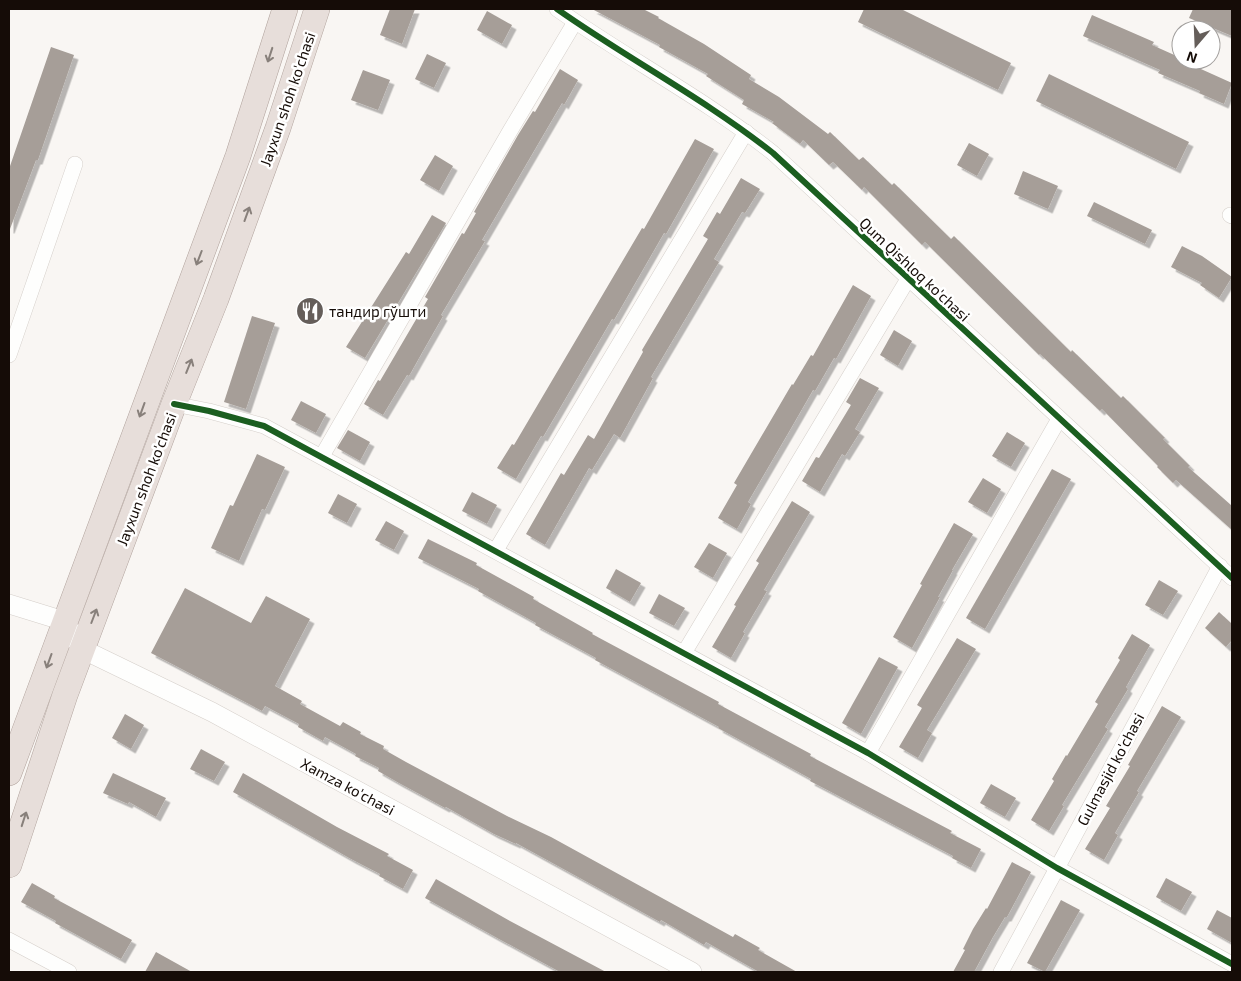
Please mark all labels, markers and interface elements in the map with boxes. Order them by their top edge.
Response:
north arrow [1171,20,1221,70]
street label: Jayxun shoh ko'chasi [256,29,318,169]
one-way arrow [265,47,275,63]
text: N [1184,48,1199,67]
one-way arrow [243,207,252,222]
street label: Qum Qishloq ko'chasi [855,213,974,325]
one-way arrow [194,250,203,265]
restaurant icon: тандир гўшти [295,296,325,326]
place label: тандир гўшти [329,302,426,321]
one-way arrow [185,359,194,374]
one-way arrow [137,402,147,417]
street label: Jayxun shoh ko'chasi [112,410,180,548]
one-way arrow [90,609,99,624]
one-way arrow [44,653,53,668]
street label: Gulmasjid ko'chasi [1073,710,1148,829]
street label: Xamza ko'chasi [298,754,398,818]
one-way arrow [19,811,29,827]

